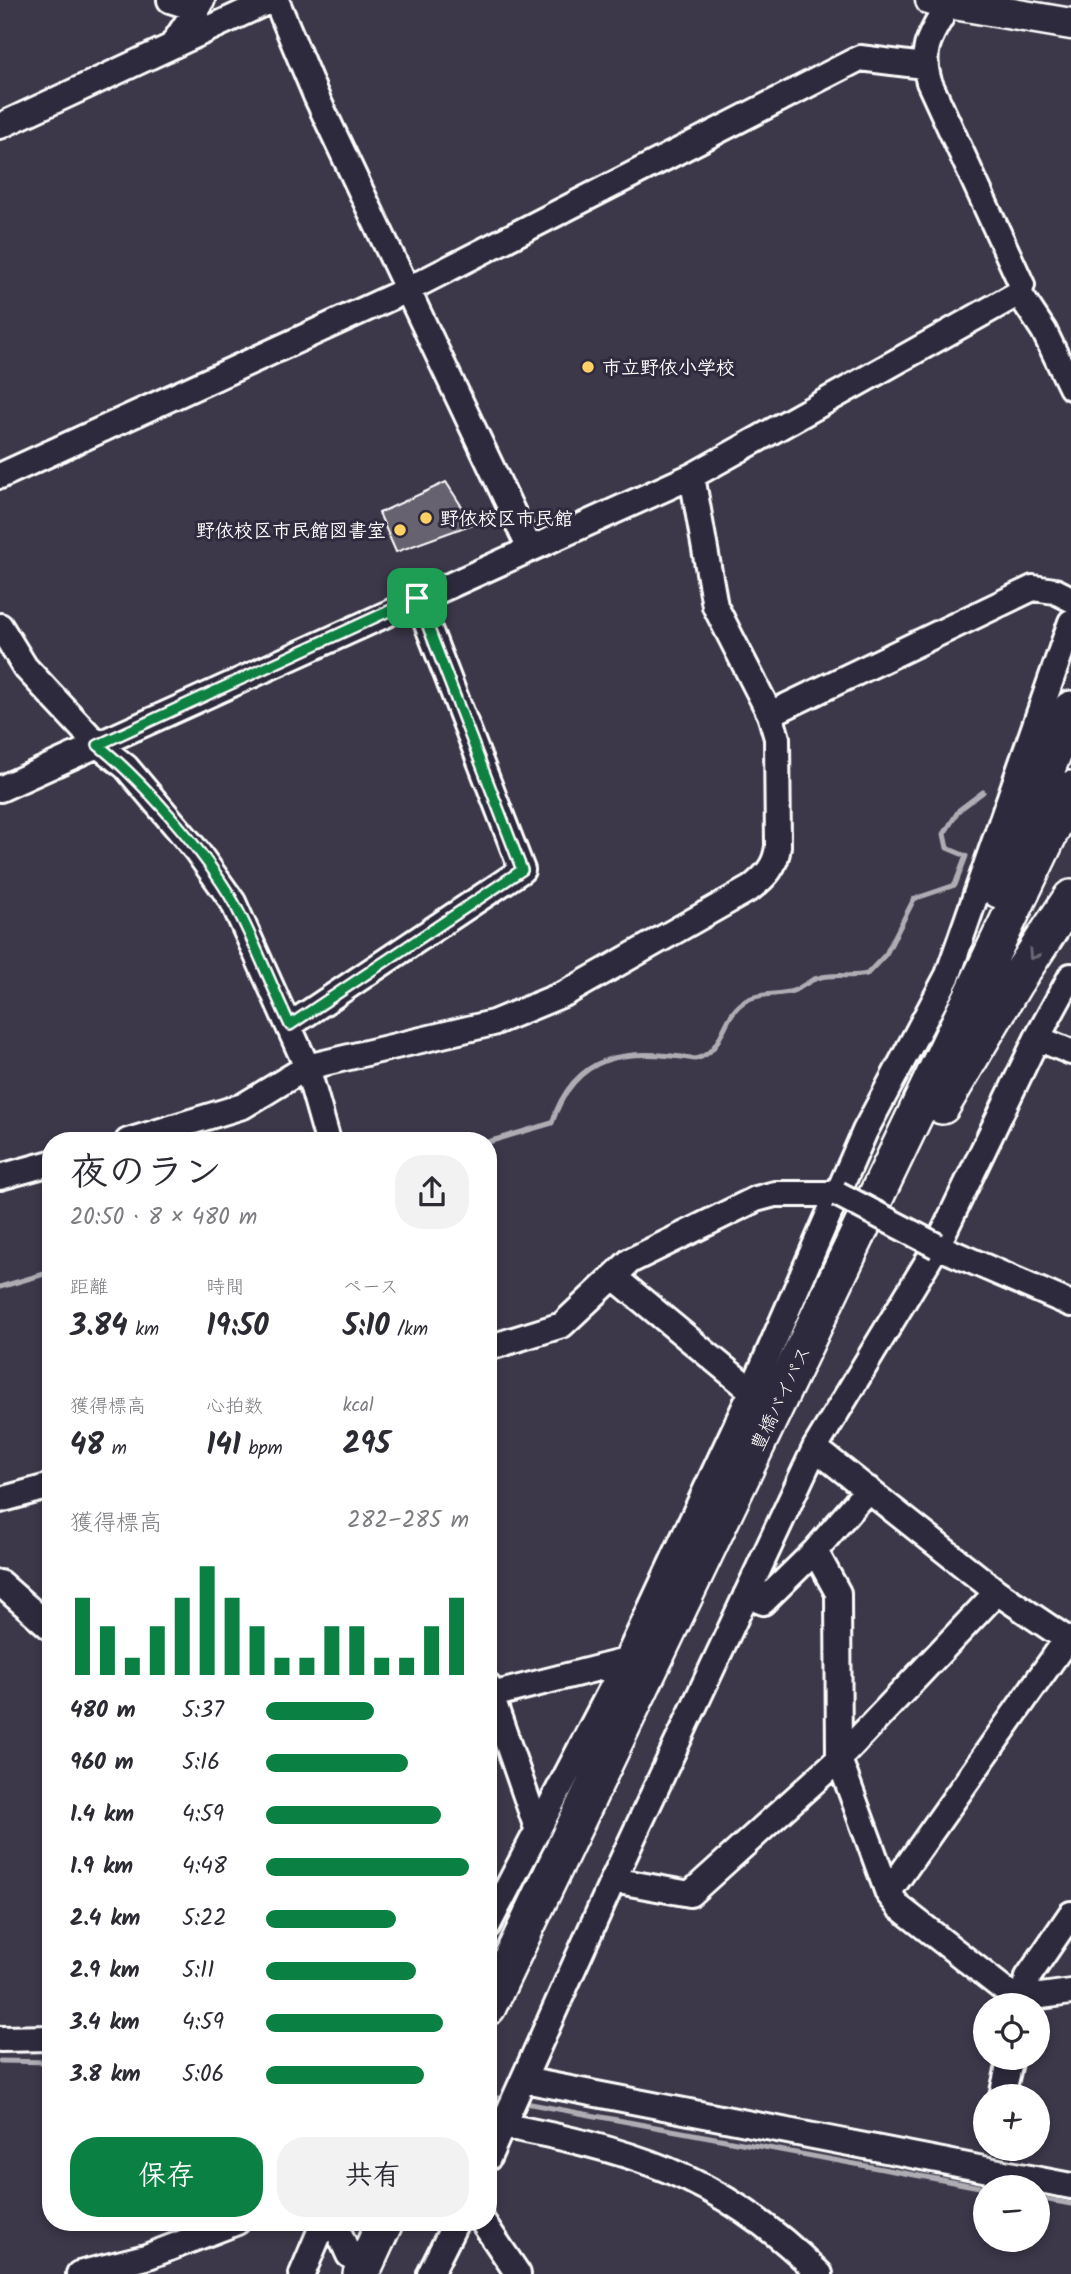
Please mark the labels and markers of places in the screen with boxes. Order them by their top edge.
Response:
place label: 市立野依小学校 [602,354,735,384]
marker: 市立野依小学校 [580,359,596,375]
place label: 野依校区市民館 [440,505,573,535]
marker: 野依校区市民館 [418,510,434,526]
place label: 野依校区市民館図書室 [196,517,386,547]
marker: 野依校区市民館図書室 [392,522,408,538]
pin [387,568,447,628]

